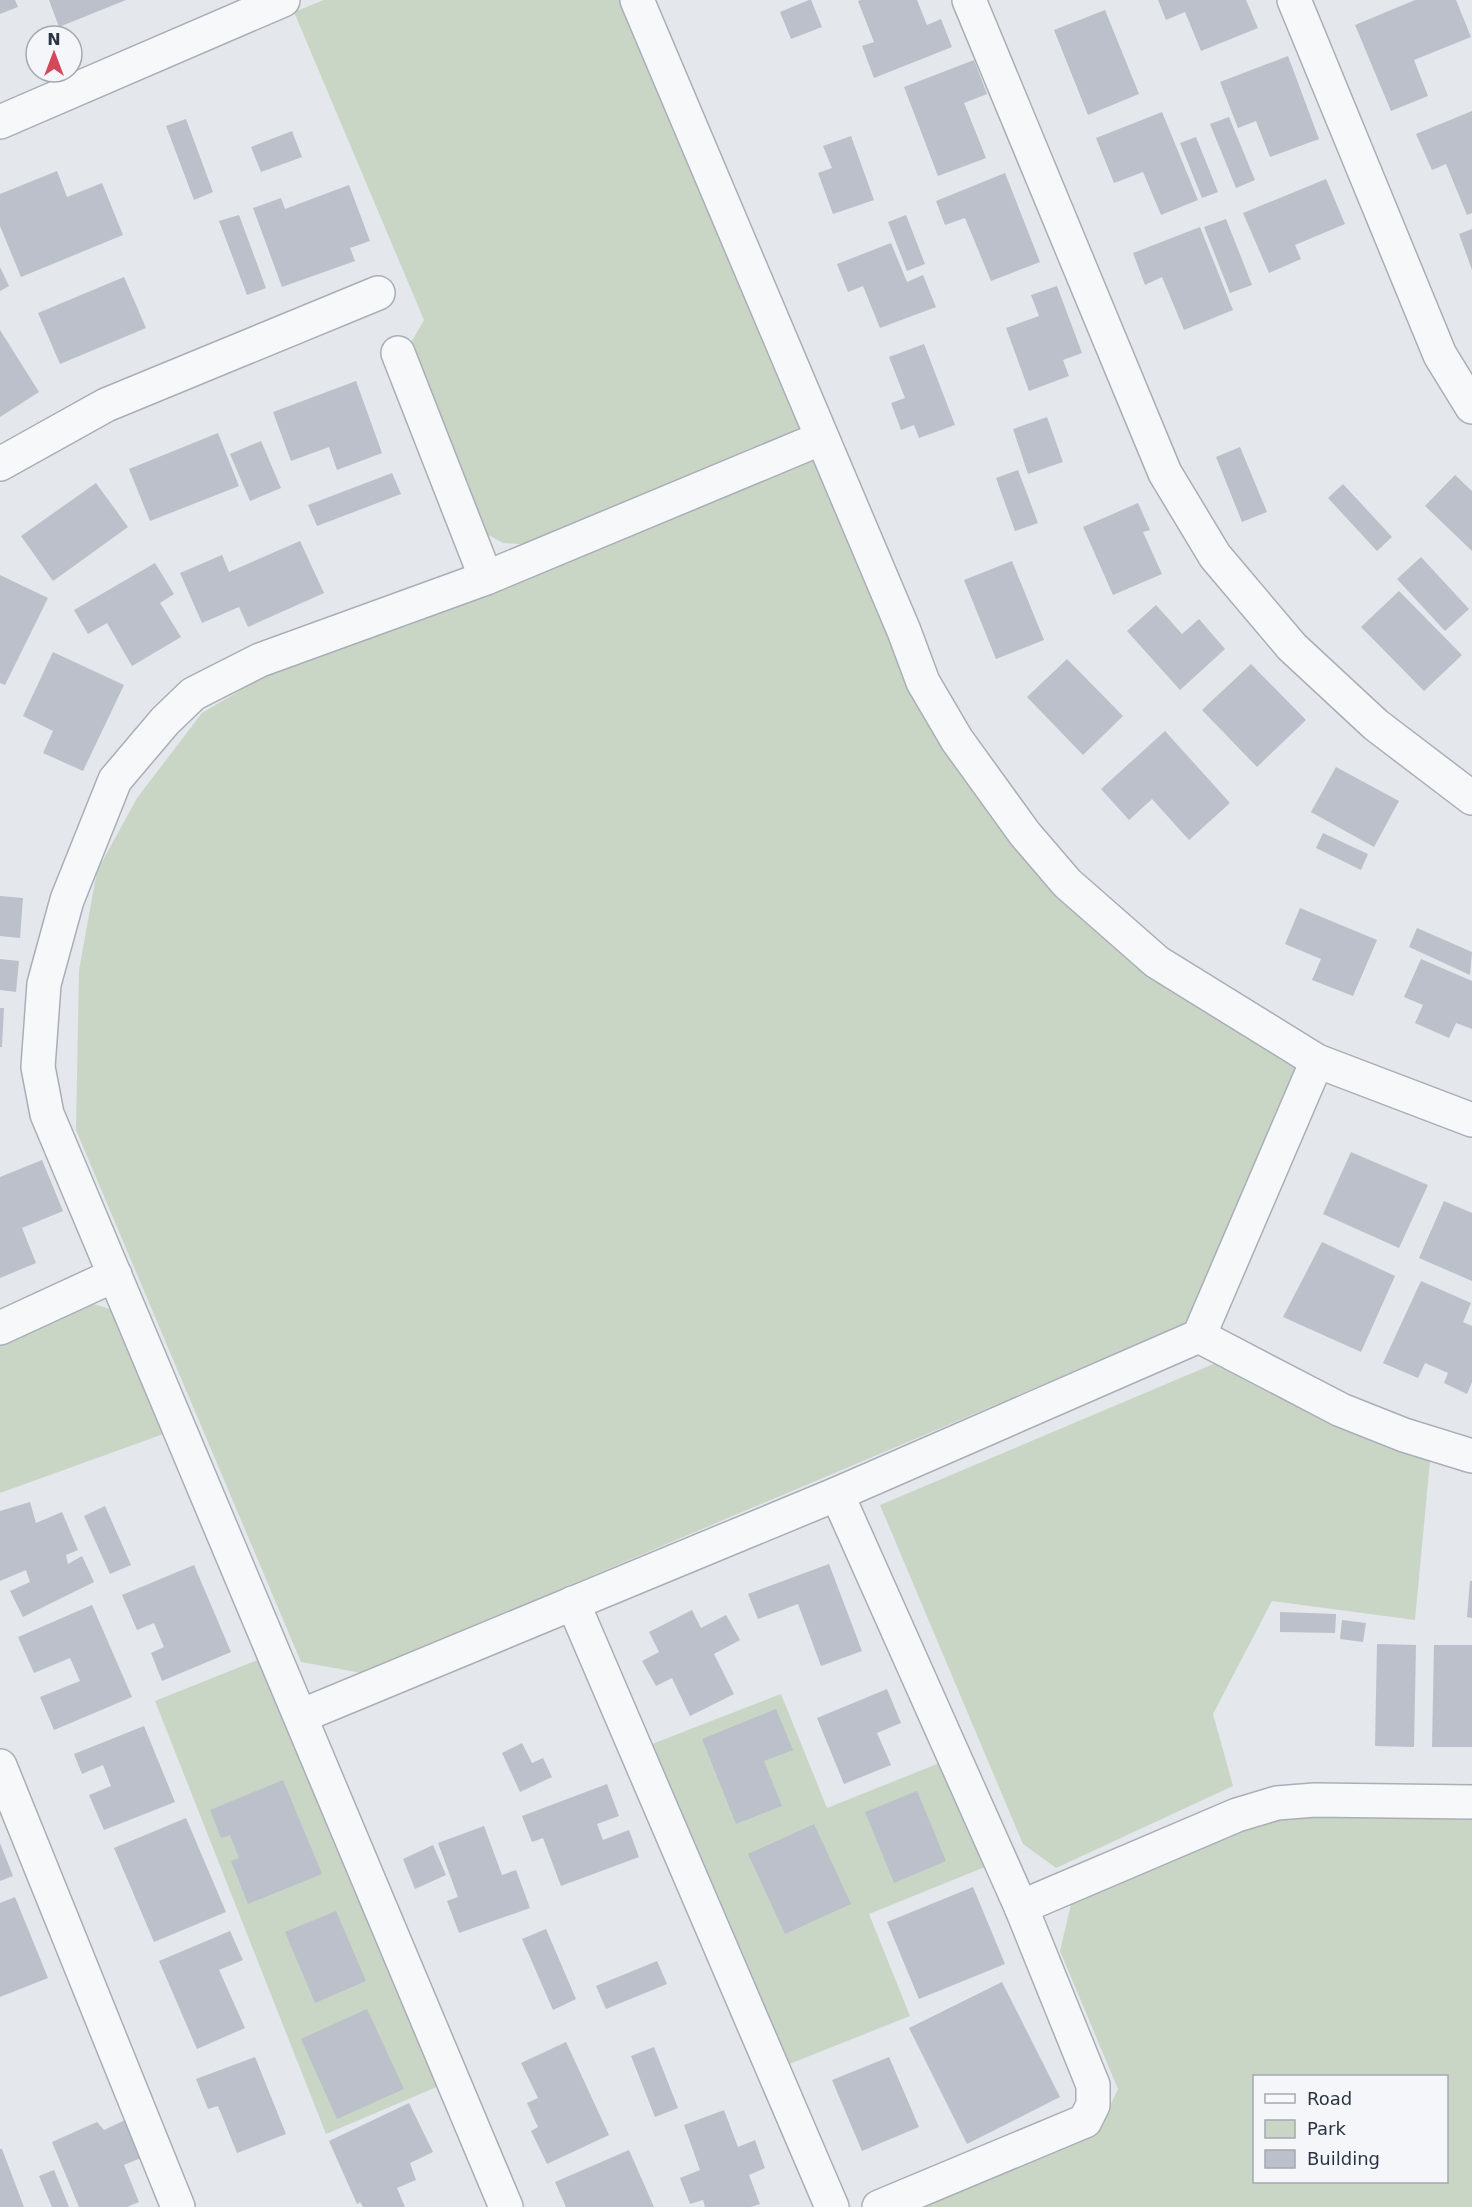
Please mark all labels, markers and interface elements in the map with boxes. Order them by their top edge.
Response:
north arrow [24,24,84,84]
text: N [47,30,61,49]
legend [1253,2075,1448,2183]
text: Road [1307,2088,1352,2109]
text: Park [1307,2118,1346,2139]
text: Building [1307,2148,1380,2169]

